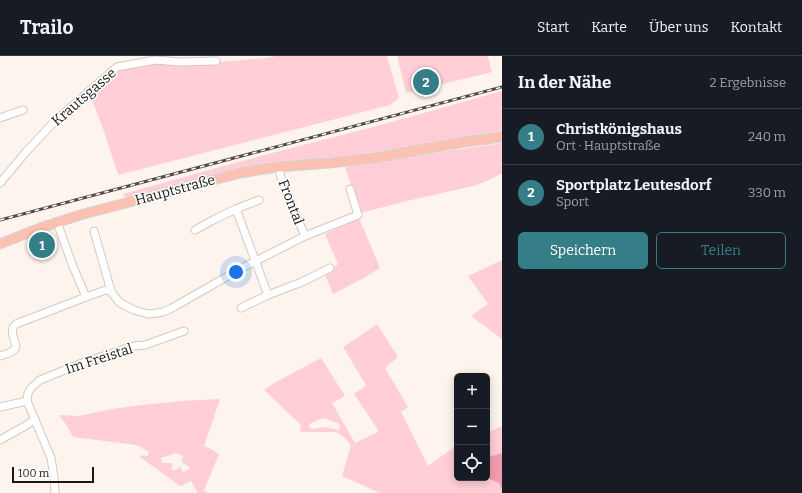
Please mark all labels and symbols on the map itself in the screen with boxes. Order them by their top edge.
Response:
street label: Krautsgasse [48,64,120,130]
pin: 2 [413,67,439,97]
street label: Hauptstraße [133,171,217,209]
street label: Frontal [275,177,307,227]
pin: 1 [29,230,55,260]
your location [226,262,246,282]
street label: Im Freistal [63,340,135,378]
scale bar [12,465,94,484]

